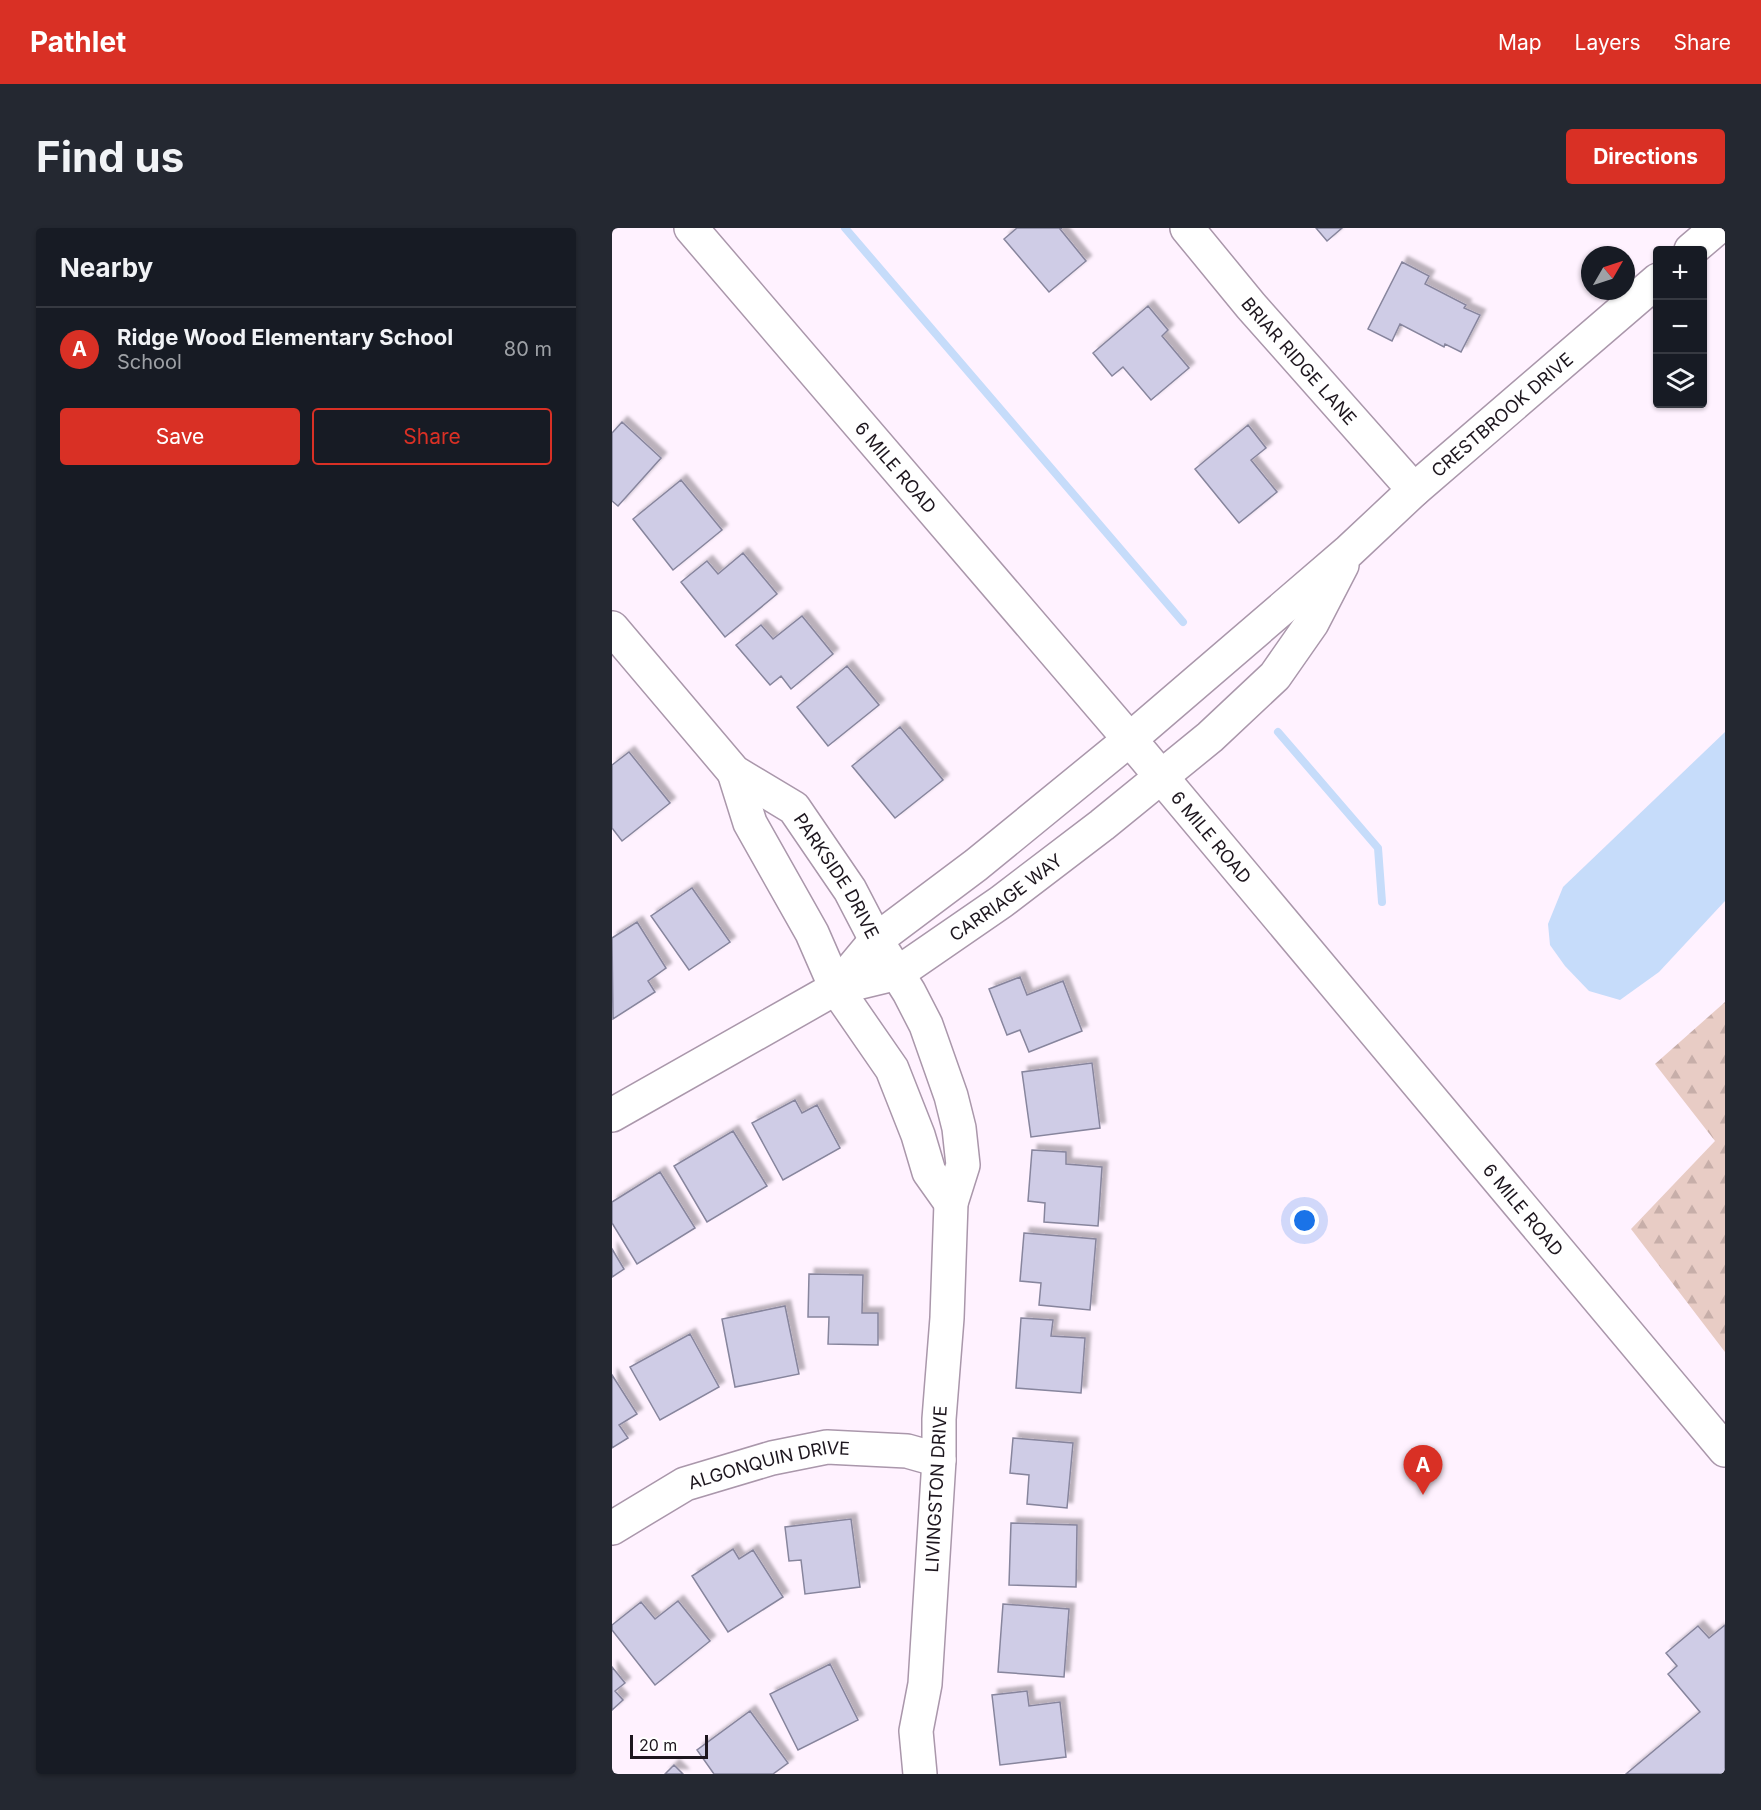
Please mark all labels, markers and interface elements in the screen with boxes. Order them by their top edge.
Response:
text: Pathlet [30,25,126,59]
text: Map [1498,30,1542,55]
text: Layers [1575,30,1641,55]
text: Share [1674,30,1731,55]
button: Directions [1566,129,1725,184]
text: Find us [36,131,184,182]
north arrow [1581,246,1635,300]
map controls [1653,246,1707,408]
button: + [1653,246,1707,300]
text: Nearby [60,252,153,283]
street label: BRIAR RIDGE LANE [1238,293,1361,429]
button: − [1653,300,1707,354]
text: Ridge Wood Elementary School [117,324,453,350]
text: A [72,337,87,361]
text: 80 m [504,337,552,361]
street label: CRESTBROOK DRIVE [1427,348,1577,481]
text: School [117,350,182,374]
button: layers [1653,354,1707,408]
button: Save [60,408,300,465]
button: Share [312,408,552,465]
street label: 6 MILE ROAD [851,417,941,517]
street label: 6 MILE ROAD [1167,787,1256,887]
street label: PARKSIDE DRIVE [790,809,884,942]
street label: CARRIAGE WAY [945,849,1066,945]
street label: 6 MILE ROAD [1479,1159,1568,1260]
your location [1290,1206,1319,1235]
street label: LIVINGSTON DRIVE [921,1405,951,1573]
street label: ALGONQUIN DRIVE [686,1436,850,1493]
pin: A [1404,1446,1442,1495]
scale bar [630,1732,708,1760]
text: 20 m [639,1735,677,1755]

